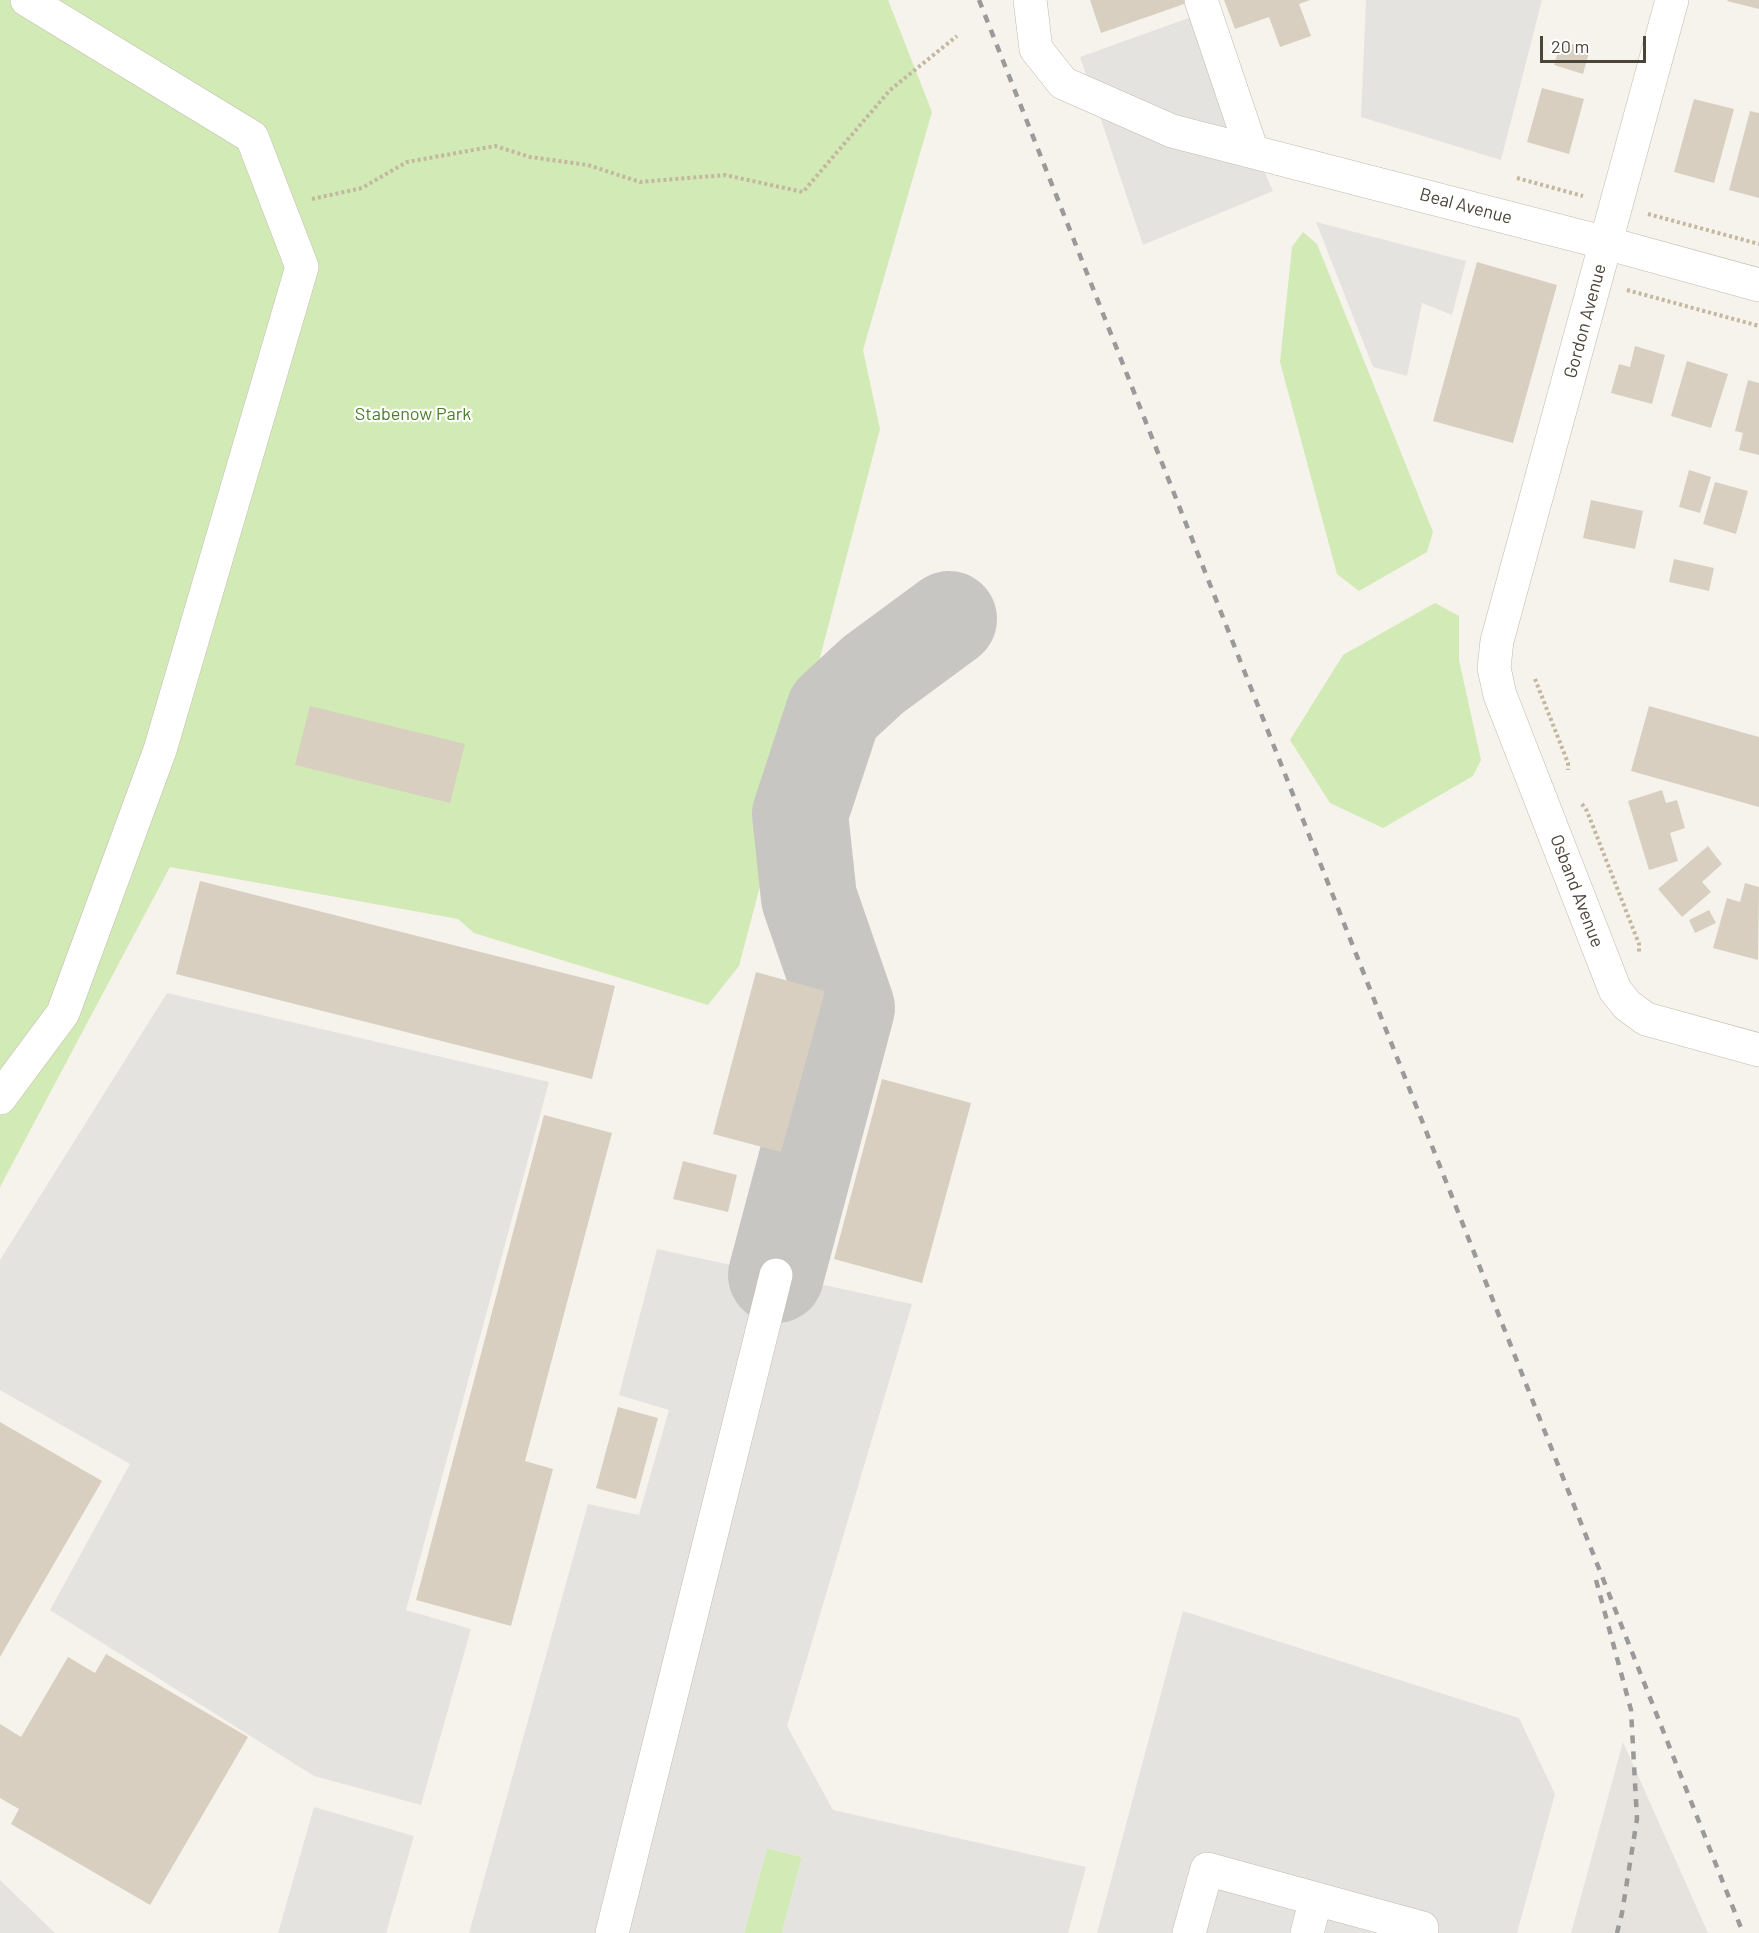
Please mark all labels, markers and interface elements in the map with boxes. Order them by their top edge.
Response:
scale bar [1543,24,1650,62]
text: 20 m [1551,35,1589,57]
street label: Beal Avenue [1417,183,1515,229]
street label: Gordon Avenue [1559,261,1611,381]
park label: Stabenow Park [355,403,471,425]
street label: Osband Avenue [1546,832,1608,950]

